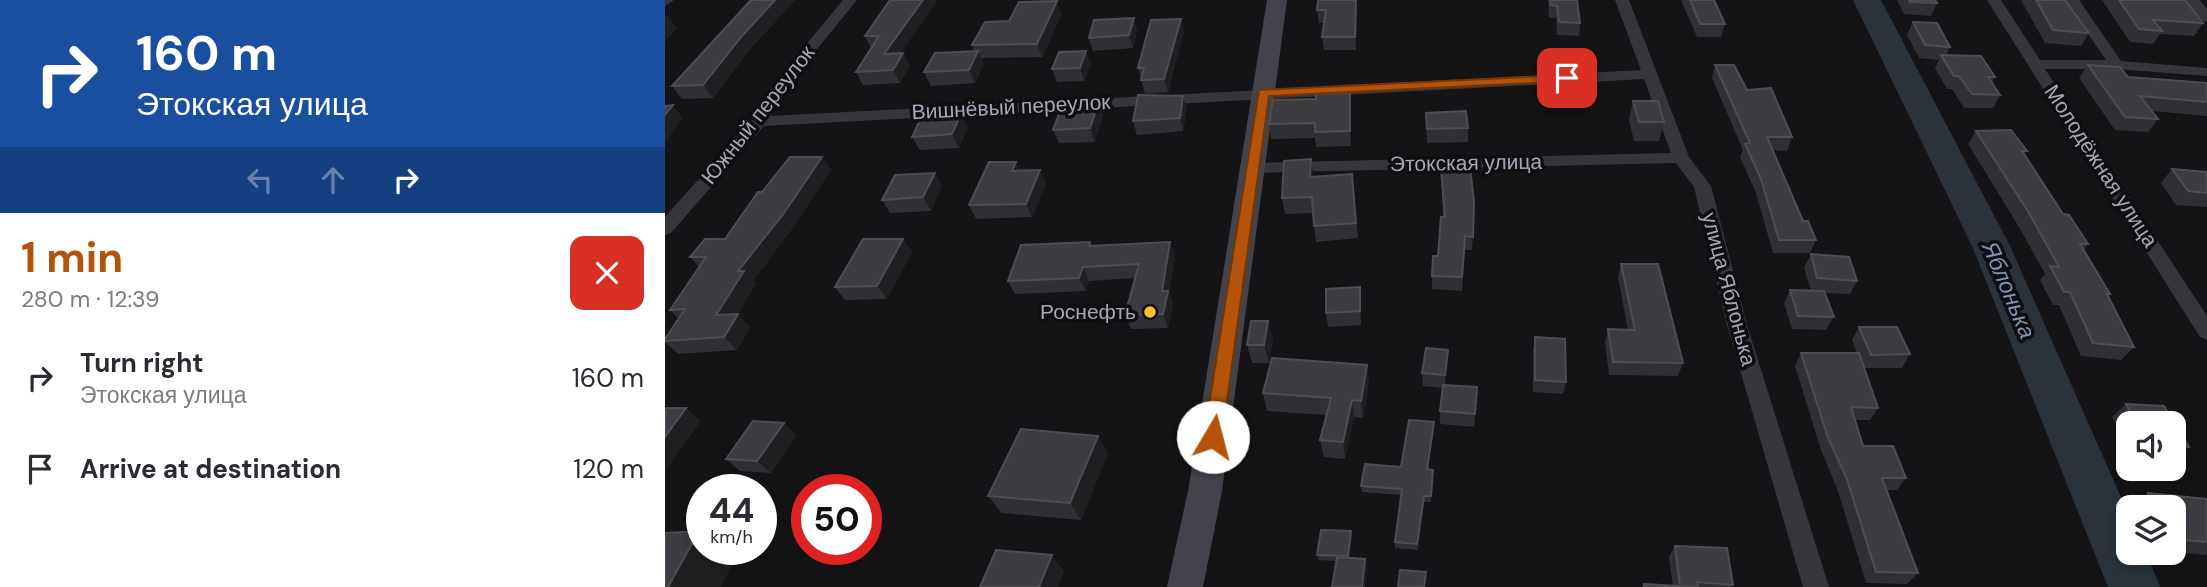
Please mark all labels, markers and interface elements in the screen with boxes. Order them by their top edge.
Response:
text: 160 m [136,21,277,85]
icon: right [21,28,112,119]
street label: Южный переулок [695,39,822,190]
pin [1537,48,1597,108]
icon: arrive [1548,59,1586,97]
street label: Молодёжная улица [2038,79,2164,253]
text: Этокская улица [136,83,368,125]
street label: Вишнёвый переулок [911,88,1112,126]
street label: Этокская улица [1390,148,1543,178]
icon: left [241,161,279,199]
icon: ahead [314,161,352,199]
icon: right [387,161,425,199]
street label: улица Яблонька [1695,209,1763,369]
text: 1 min [21,230,123,285]
water label: Яблонька [1974,235,2043,343]
button: close [570,236,644,310]
text: 280 m · 12:39 [21,284,159,314]
place label: Роснефть [1040,298,1136,326]
marker: Роснефть [1142,304,1158,320]
text: Turn right [80,346,204,380]
icon: right [21,359,59,397]
text: 160 m [572,361,644,395]
text: Этокская улица [80,380,247,410]
position arrow [1176,400,1250,474]
map controls [2116,411,2186,565]
button: sound [2116,411,2186,481]
icon: arrive [21,450,59,488]
text: Arrive at destination [80,452,341,486]
text: 120 m [573,452,644,486]
speed limit sign: 50 [791,474,882,565]
text: 44 [709,487,754,533]
button: layers [2116,495,2186,565]
text: km/h [710,525,753,549]

